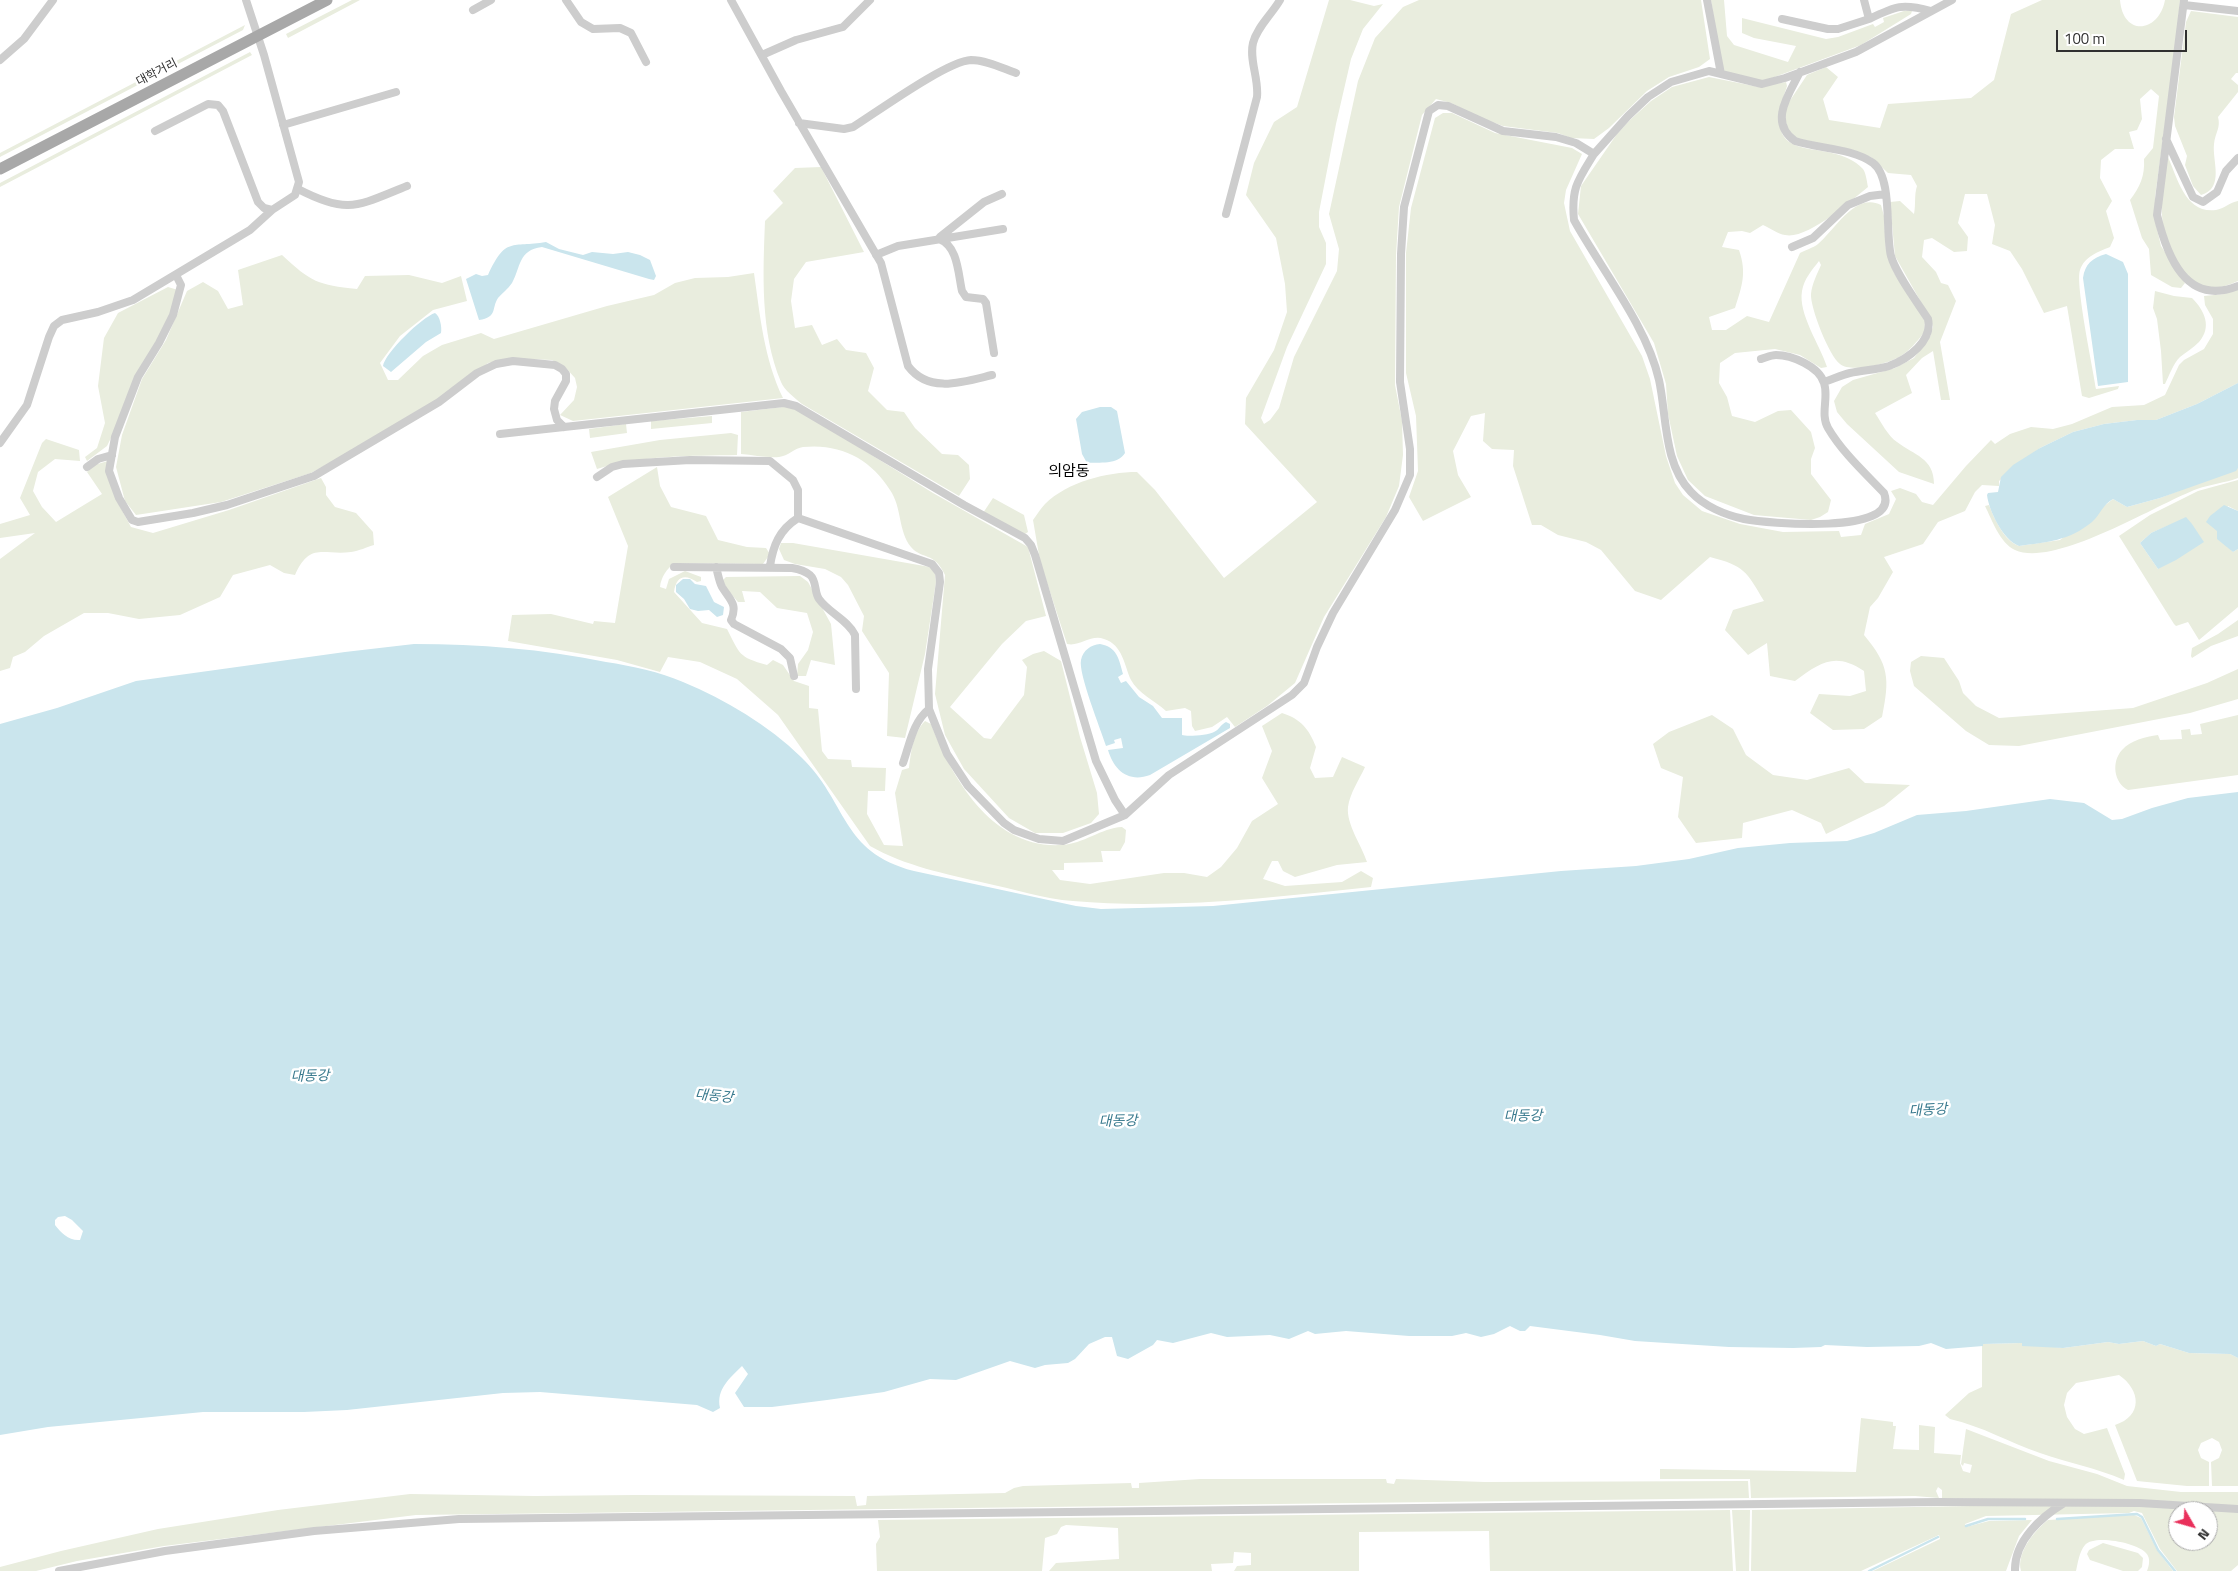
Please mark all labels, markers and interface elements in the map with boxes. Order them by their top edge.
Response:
scale bar [2058,20,2189,52]
text: 100 m [2064,27,2105,50]
street label: 대학거리 [134,57,180,89]
district label: 의암동 [1048,463,1090,481]
water label: 대동강 [291,1068,329,1086]
water label: 대동강 [694,1087,734,1107]
water label: 대동강 [1908,1102,1948,1120]
water label: 대동강 [1504,1108,1542,1126]
water label: 대동강 [1099,1113,1137,1131]
north arrow [2168,1501,2218,1551]
text: N [2193,1525,2216,1545]

